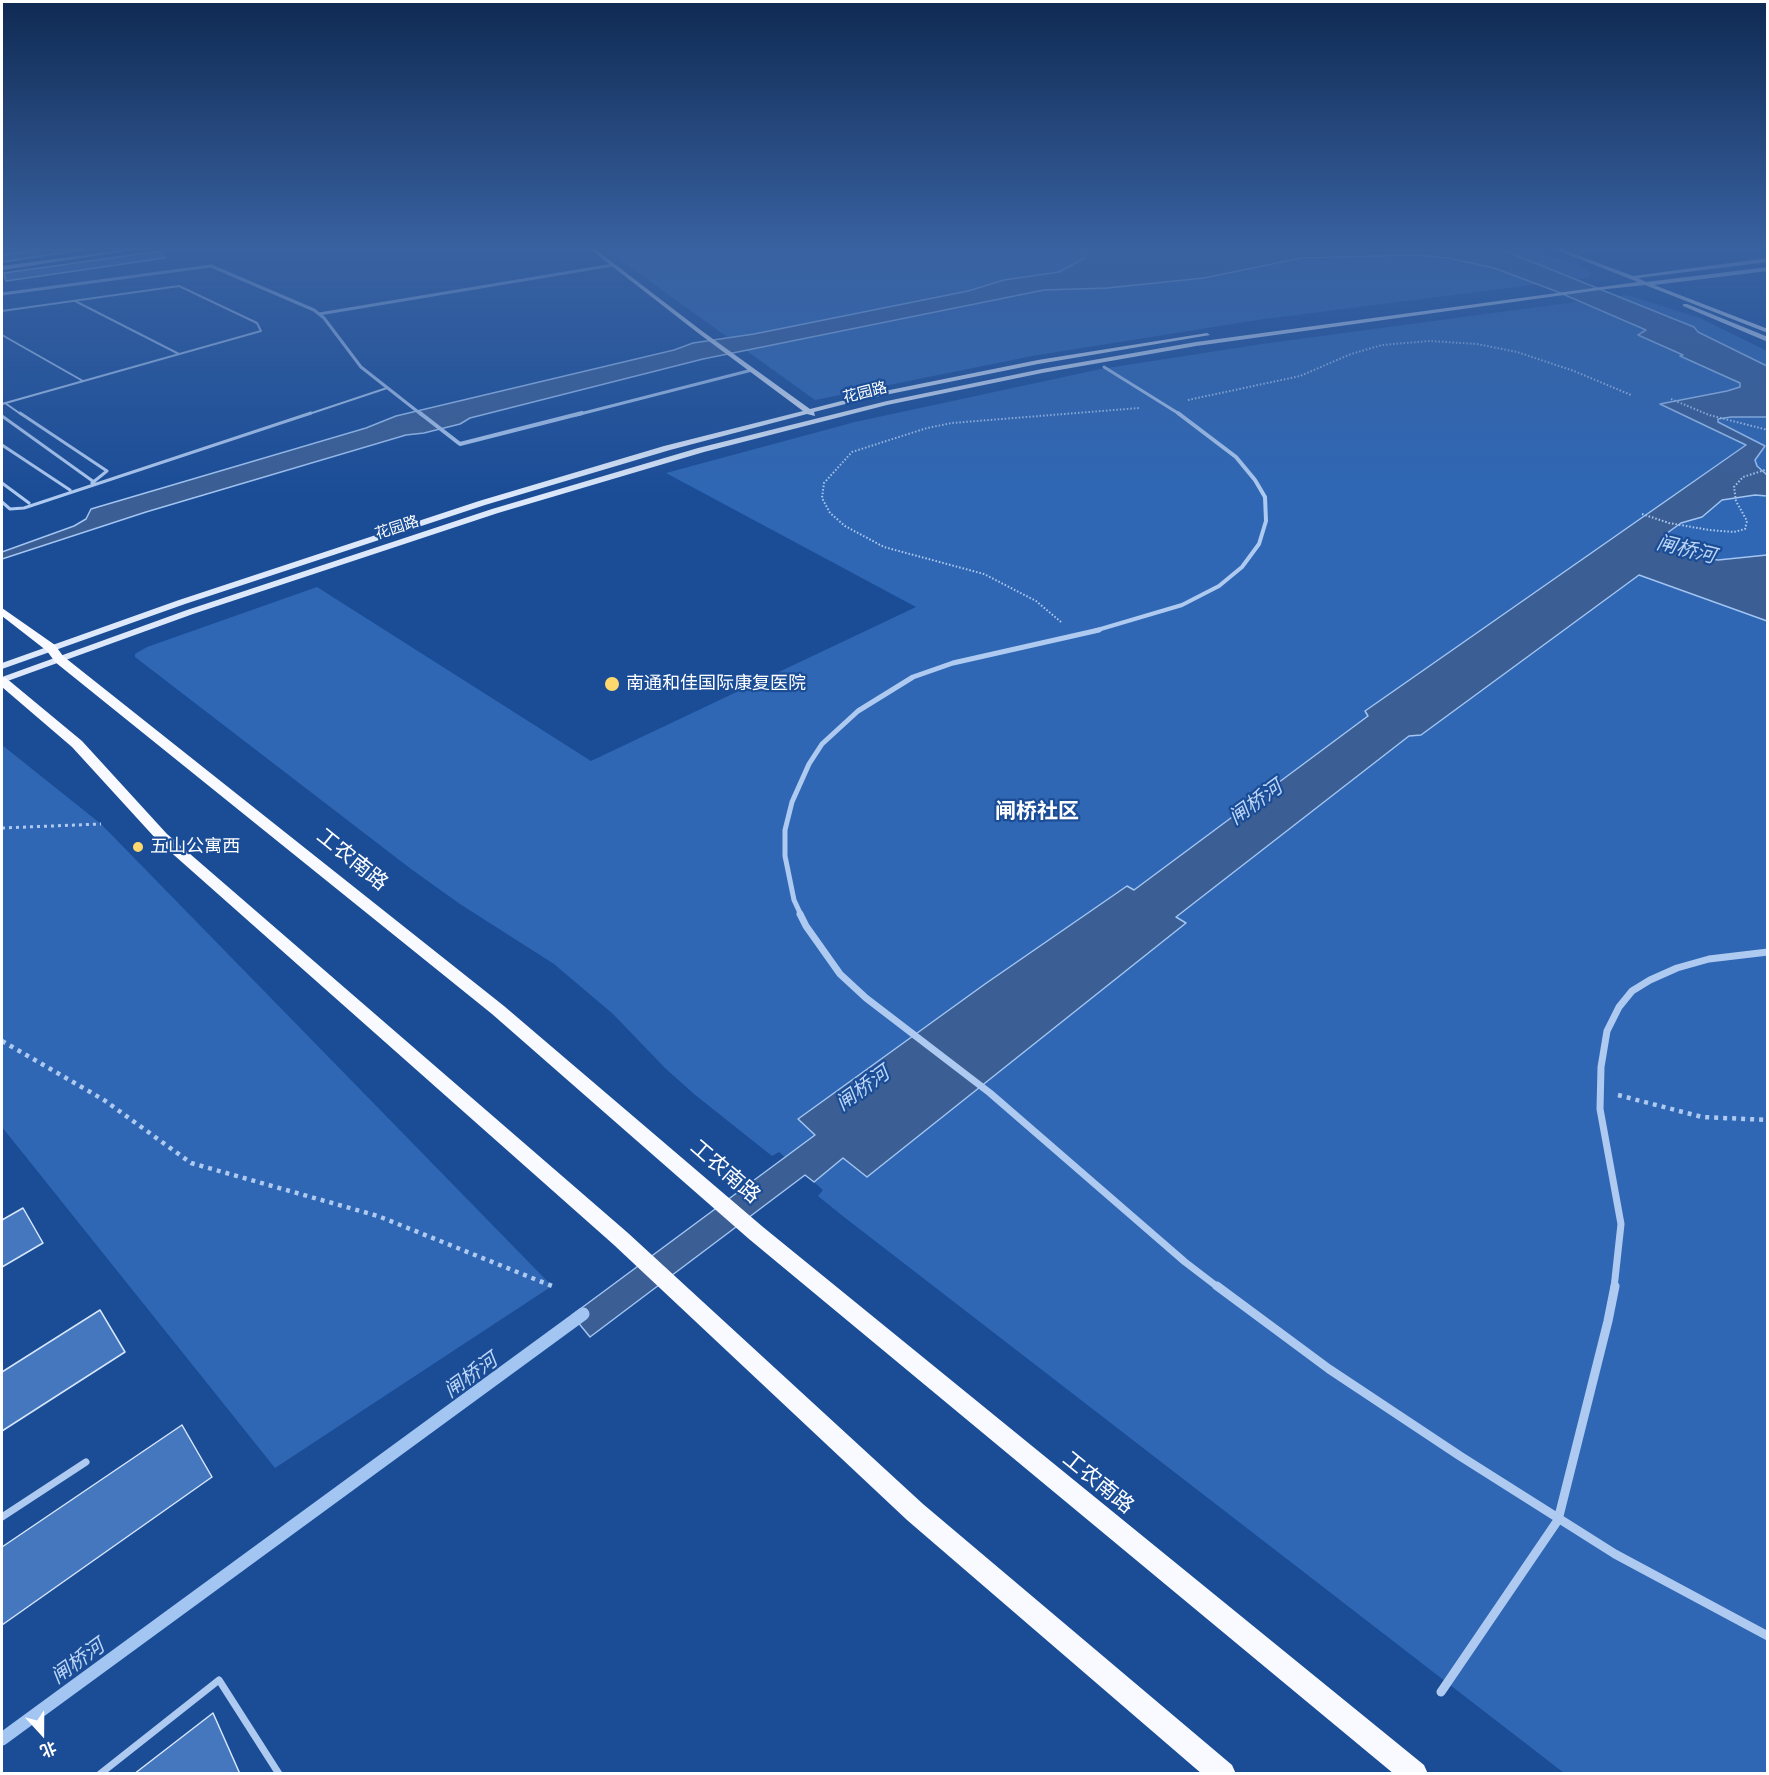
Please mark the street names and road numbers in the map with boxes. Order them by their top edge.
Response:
street label: 花园路 [841,379,889,407]
street label: 花园路 [373,512,421,544]
street label: 工农南路 [311,824,393,896]
street label: 工农南路 [685,1135,765,1209]
street label: 工农南路 [1057,1447,1139,1519]

